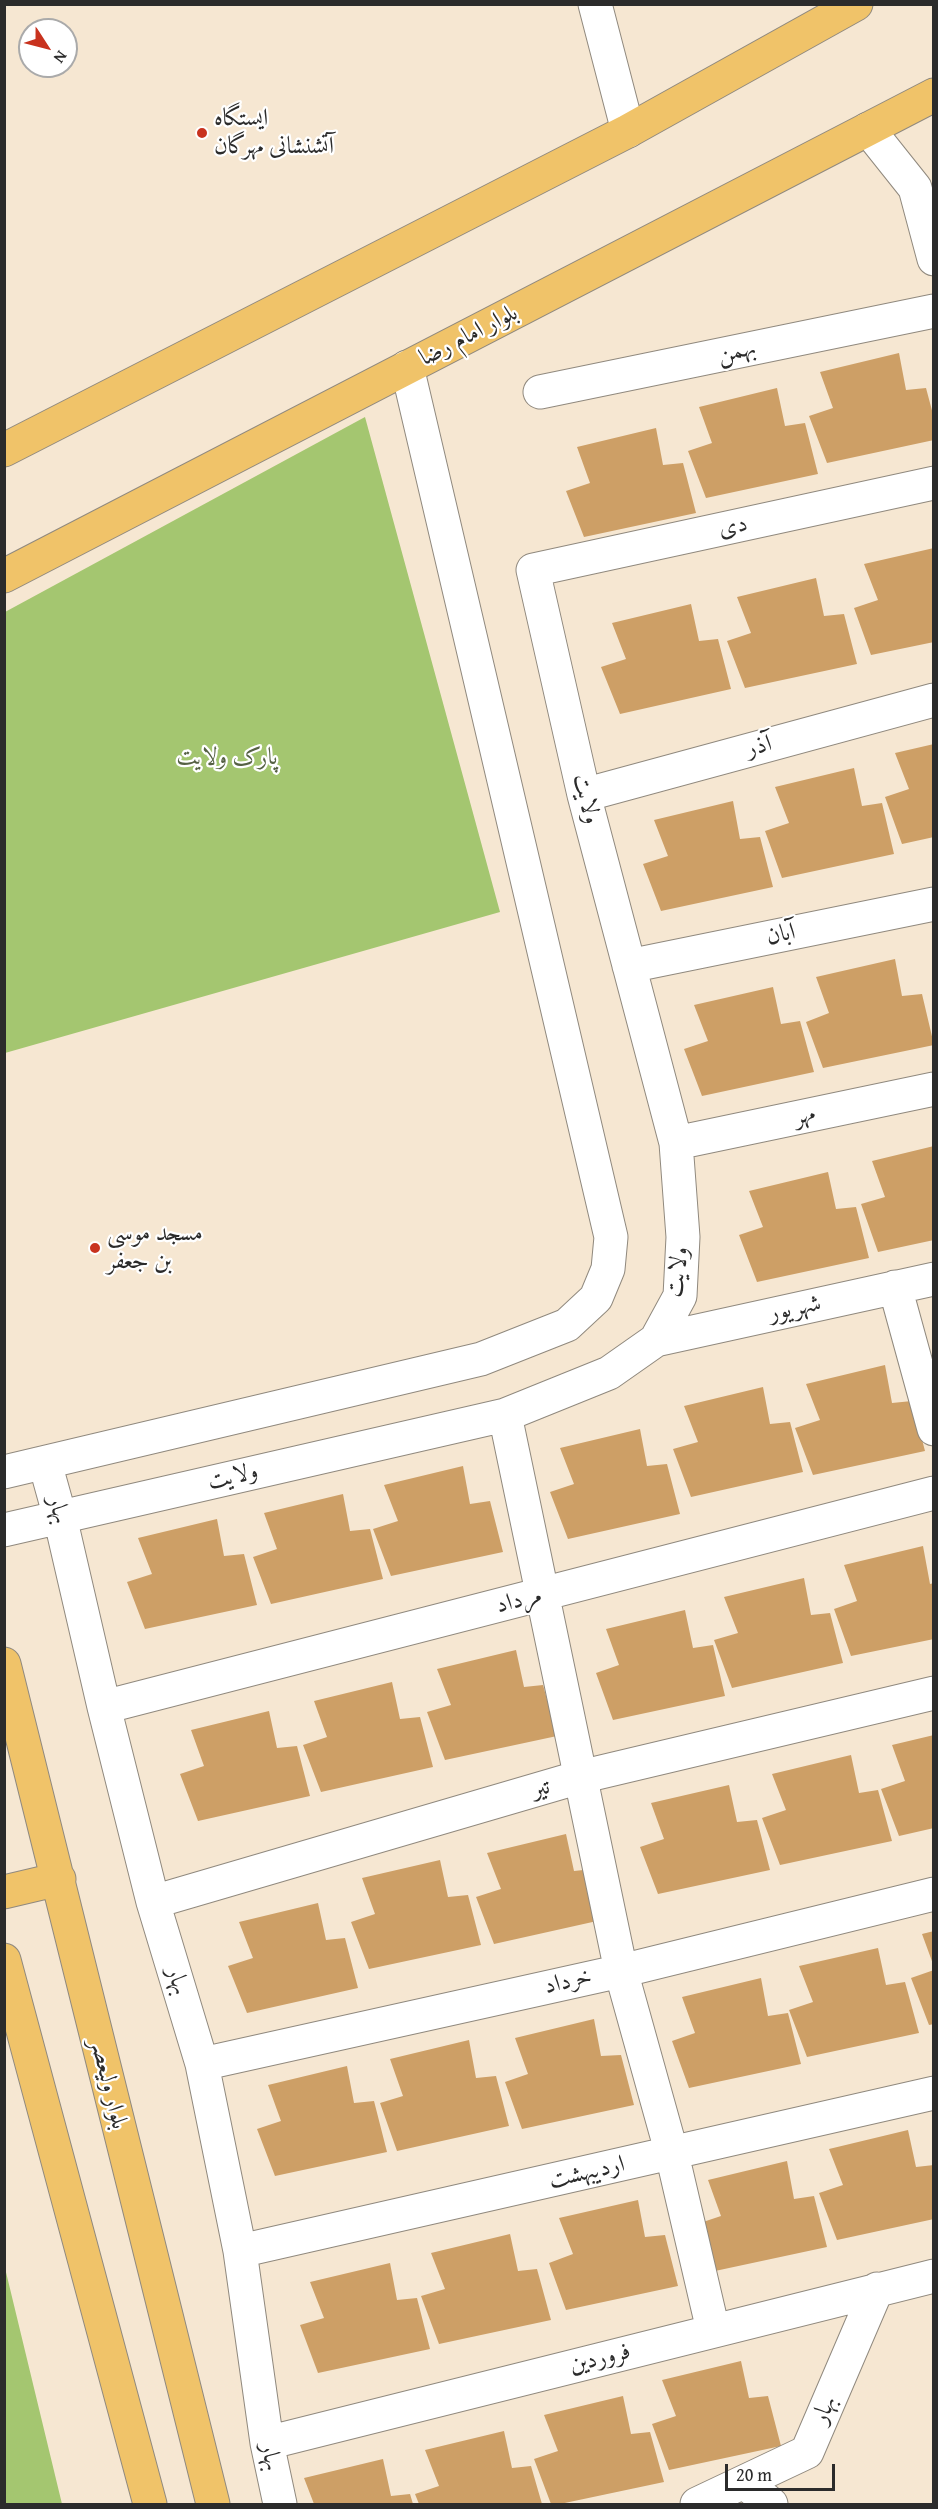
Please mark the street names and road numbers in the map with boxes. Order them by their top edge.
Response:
street label: بلوار امام رضا [415,299,523,373]
street label: بهمن [715,334,759,370]
street label: دی [716,510,750,544]
street label: آذر [743,730,775,764]
street label: ولایت [566,771,606,827]
street label: آبان [764,918,798,952]
street label: مهر [792,1100,818,1132]
street label: ولایت [660,1245,696,1299]
street label: شهریور [766,1289,824,1329]
street label: ولایت [205,1457,261,1497]
street label: بهار [40,1493,76,1527]
street label: مرداد [493,1581,545,1621]
street label: تیر [529,1773,553,1805]
street label: بهار [159,1963,195,1999]
street label: خرداد [541,1963,595,2001]
street label: بلوار ولیعصر [83,2036,133,2132]
street label: اردیبهشت [546,2150,628,2196]
street label: فروردین [566,2337,634,2381]
street label: بهار [806,2392,844,2428]
street label: بهار [253,2441,287,2473]

